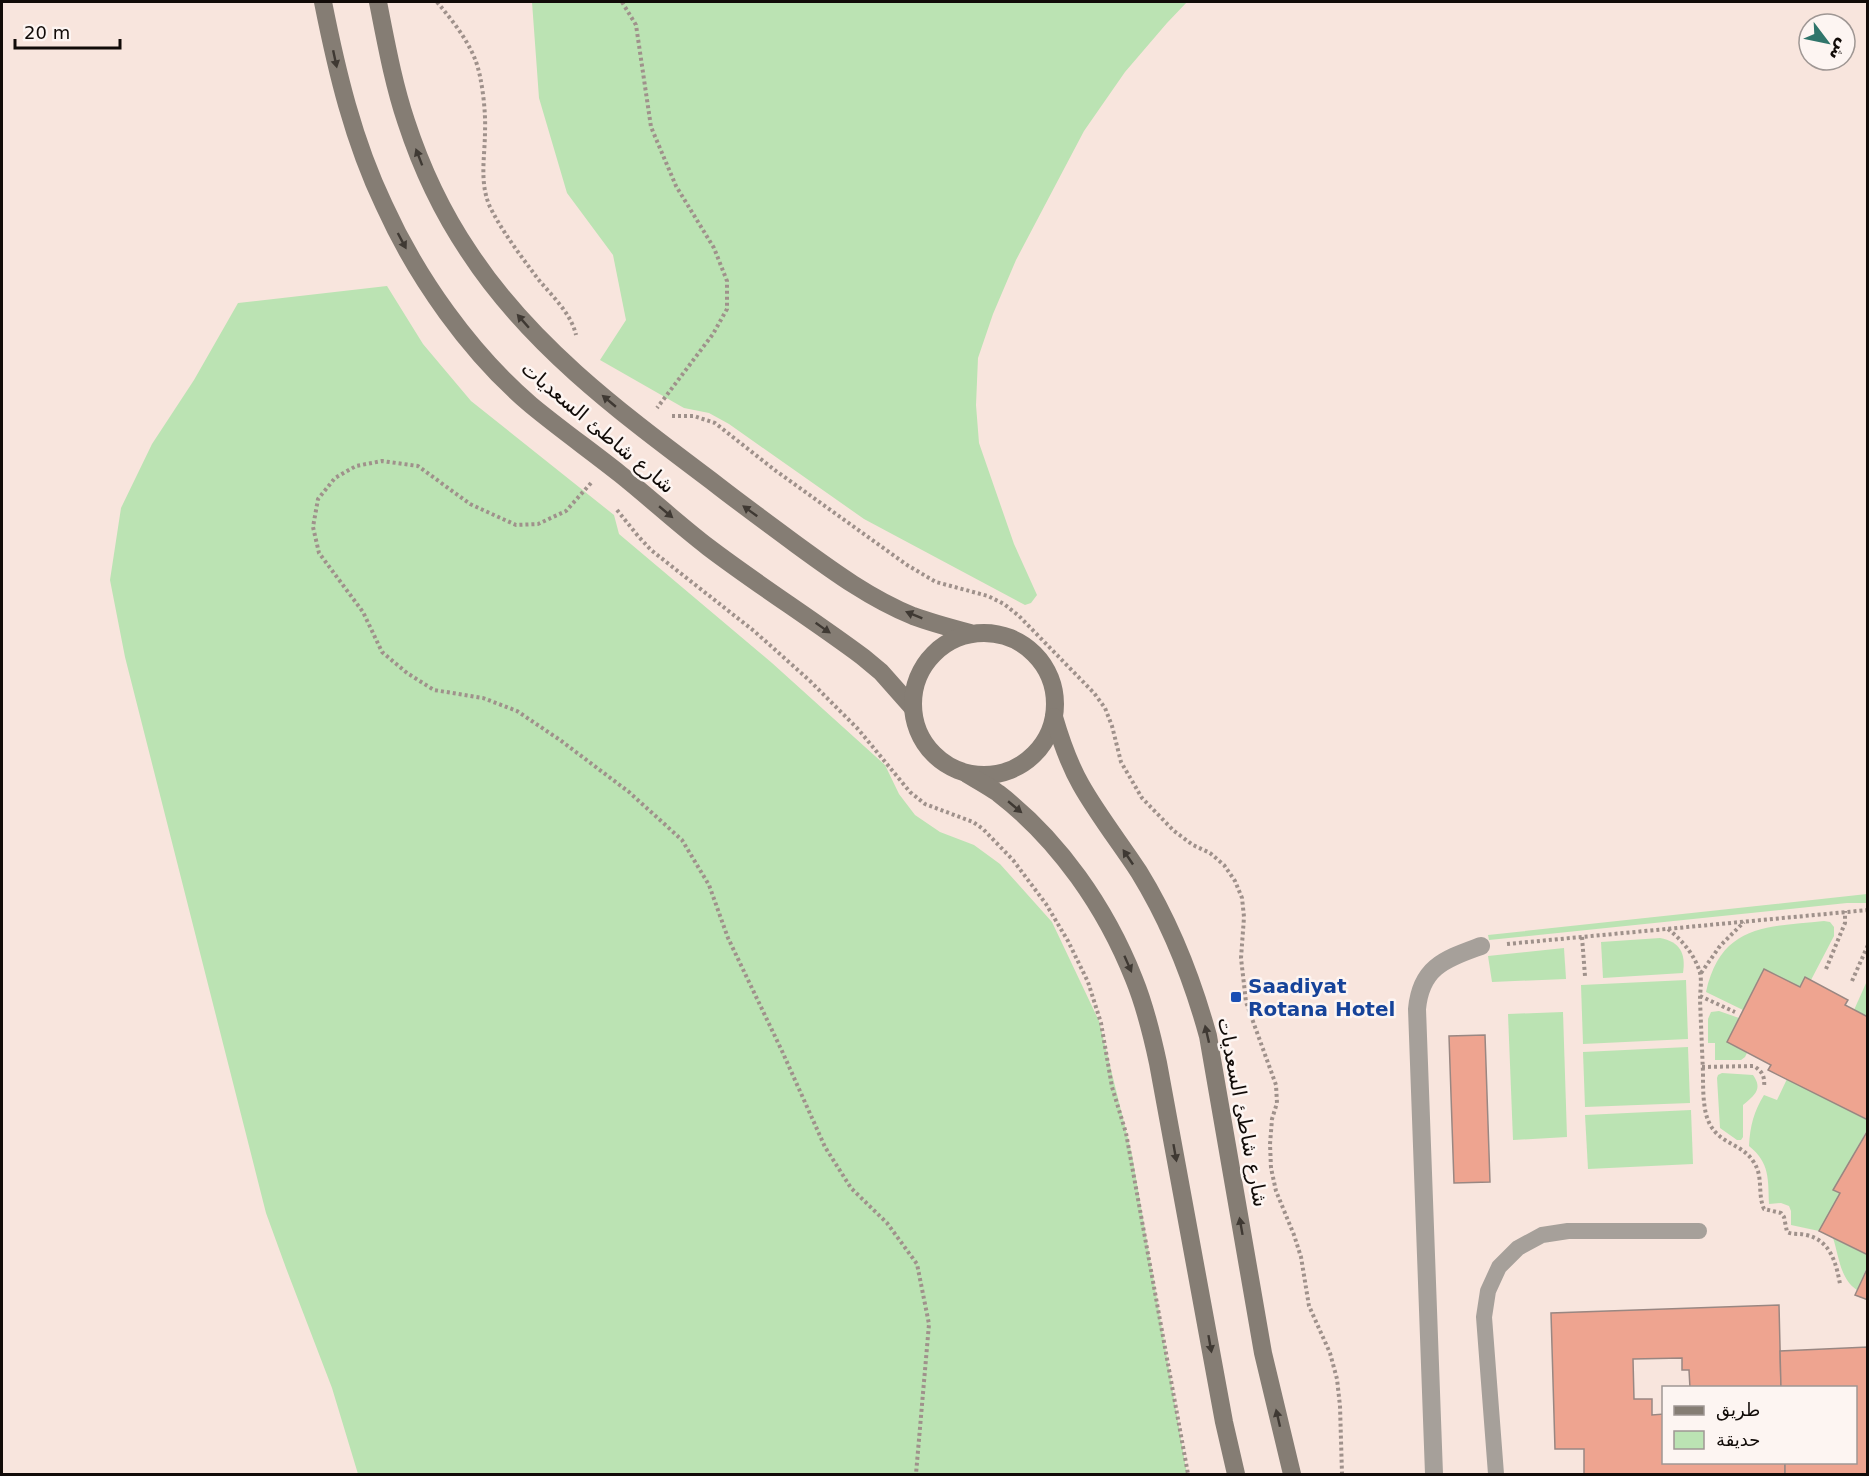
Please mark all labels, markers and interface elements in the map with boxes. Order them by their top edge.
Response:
scale bar [15,12,120,50]
north arrow [1797,12,1857,72]
text: 20 m [24,22,70,43]
text: ش [1825,35,1853,64]
one-way arrow [330,50,340,68]
one-way arrow [414,148,424,166]
one-way arrow [397,233,407,250]
one-way arrow [517,314,530,329]
street label: شارع شاطئ السعديات [516,356,680,498]
one-way arrow [601,394,617,407]
one-way arrow [658,505,673,518]
one-way arrow [743,505,759,517]
one-way arrow [905,610,923,620]
one-way arrow [814,622,830,634]
one-way arrow [1007,800,1022,813]
one-way arrow [1123,849,1134,865]
one-way arrow [1124,955,1133,973]
place label: Saadiyat Rotana Hotel [1248,974,1395,1021]
marker: Saadiyat Rotana Hotel [1229,990,1243,1004]
street label: شارع شاطئ السعديات [1213,1015,1273,1209]
one-way arrow [1202,1024,1211,1043]
one-way arrow [1171,1143,1180,1162]
one-way arrow [1236,1216,1245,1235]
one-way arrow [1206,1335,1215,1354]
legend [1662,1386,1857,1464]
text: طريق [1716,1399,1760,1421]
one-way arrow [1273,1408,1283,1427]
text: حديقة [1716,1429,1760,1450]

